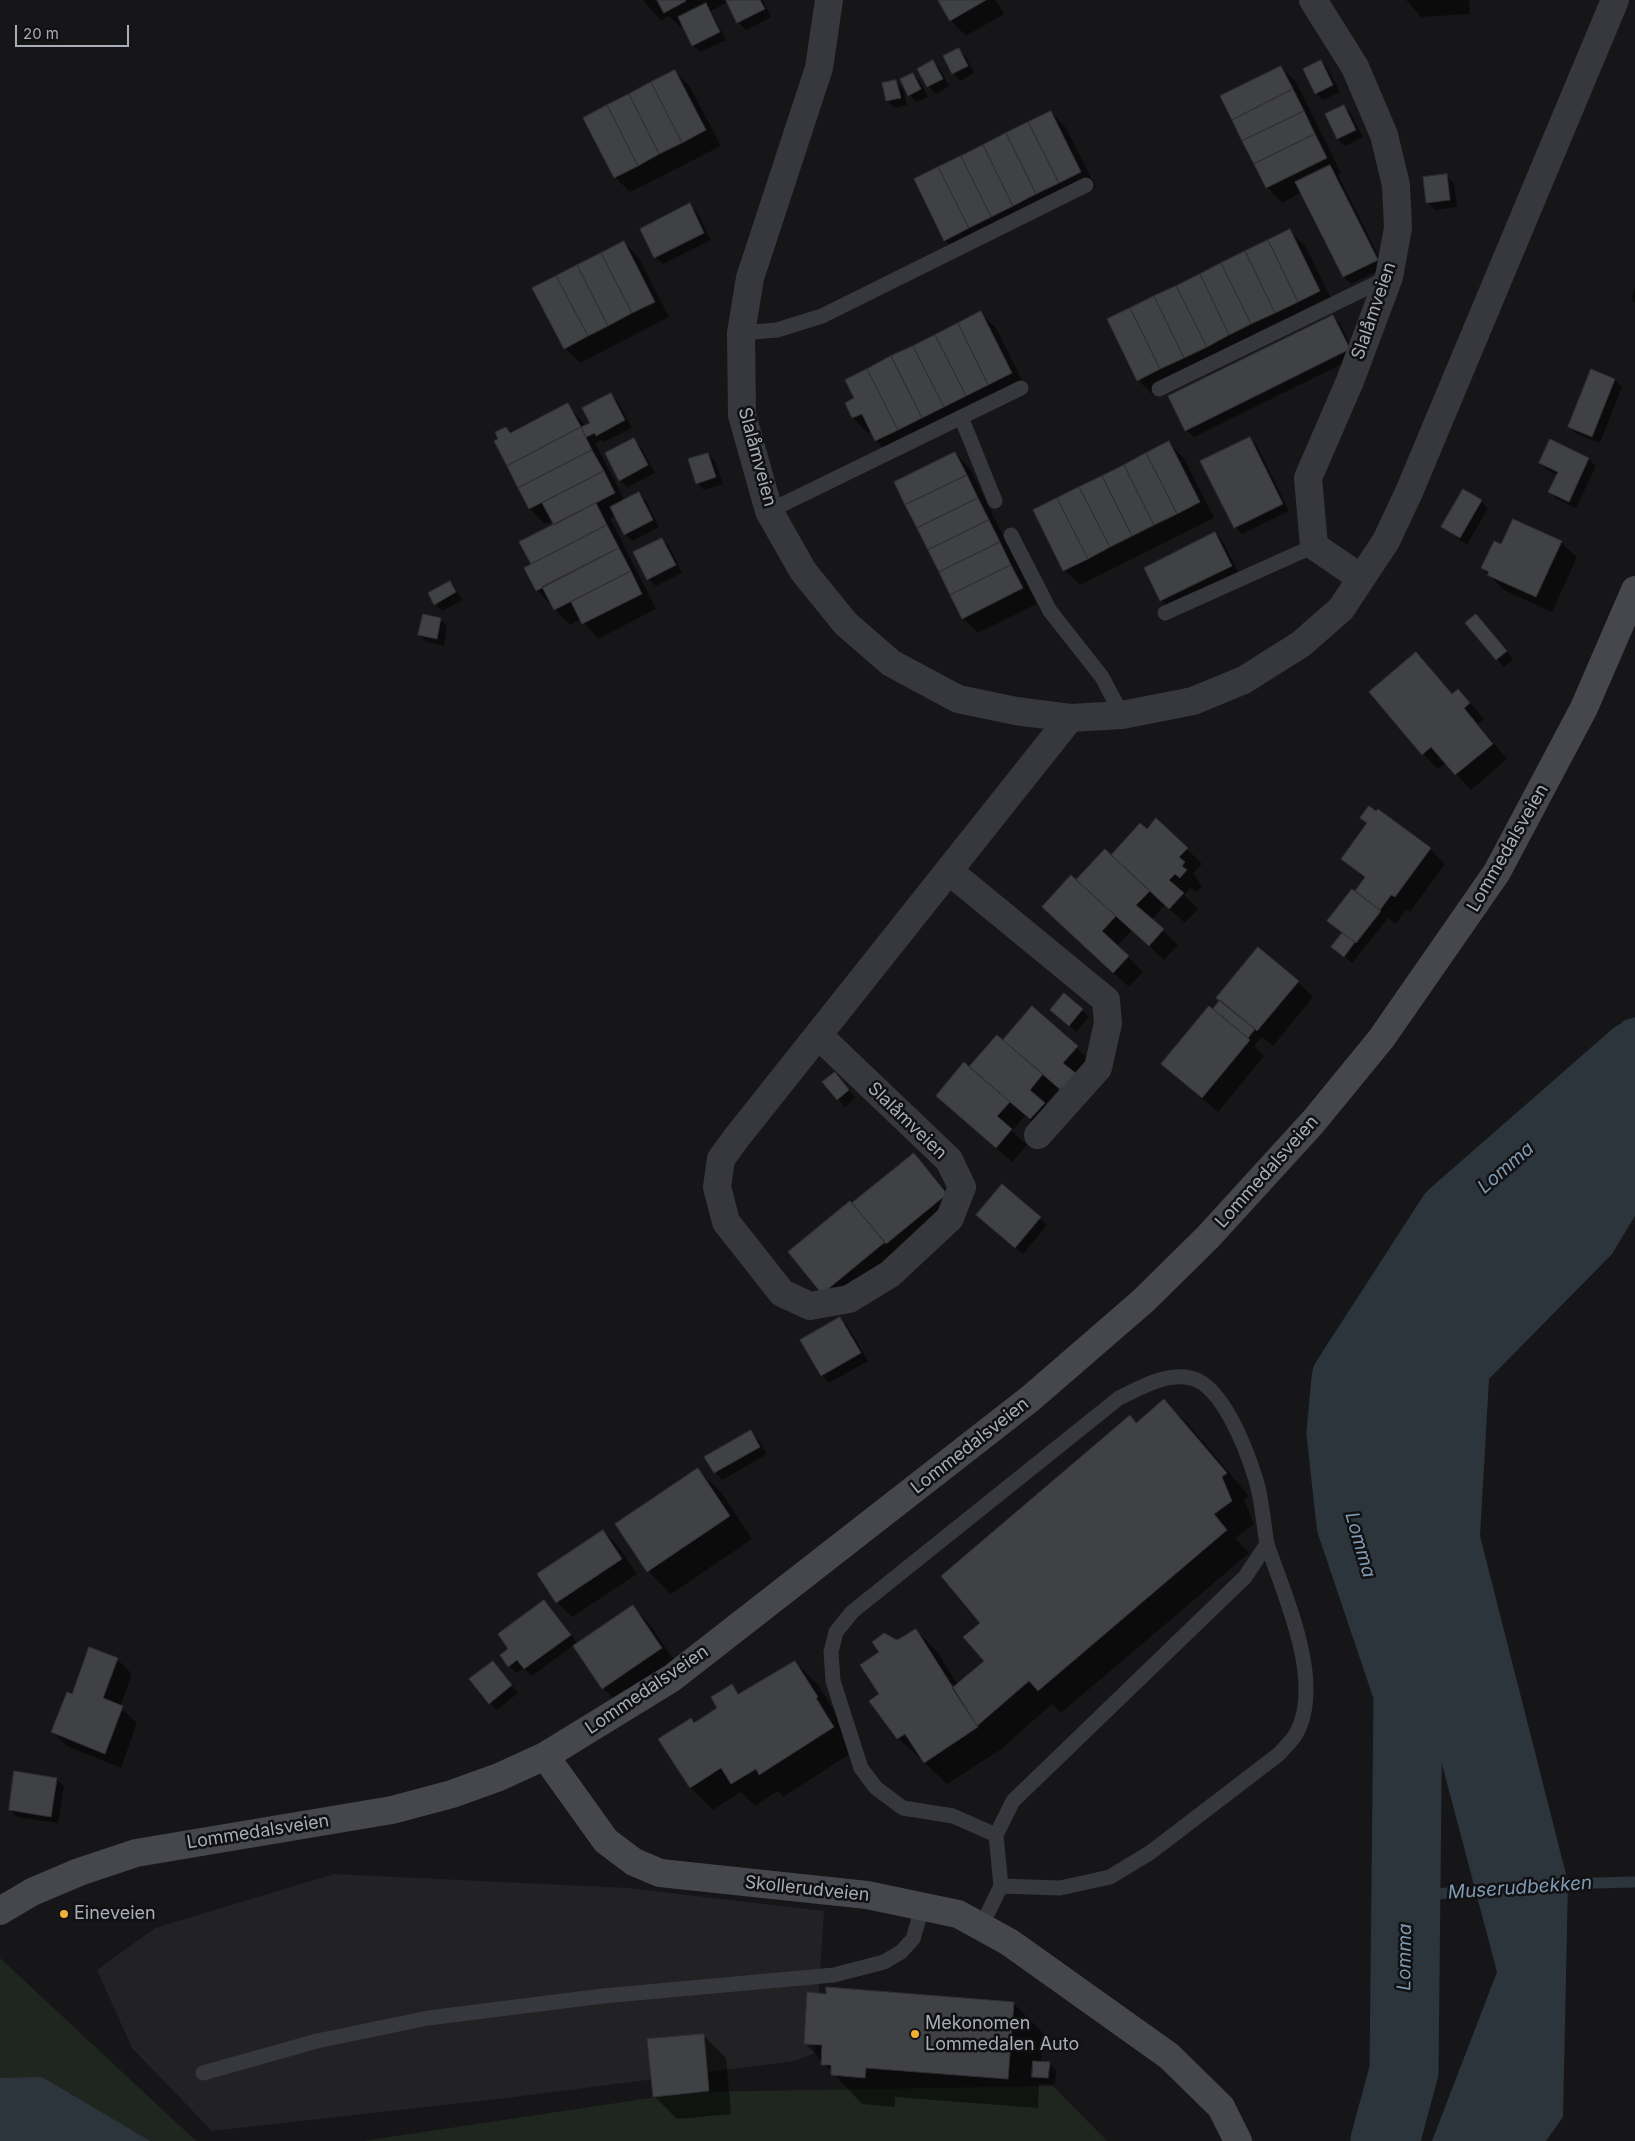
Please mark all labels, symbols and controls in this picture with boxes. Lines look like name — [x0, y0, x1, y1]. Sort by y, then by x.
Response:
scale bar — [18, 15, 131, 47]
text: 20 m — [23, 24, 59, 43]
street label: Slalåmveien — [1347, 259, 1401, 363]
street label: Slalåmveien — [733, 405, 781, 509]
street label: Lommedalsveien — [1463, 780, 1553, 916]
street label: Slalåmveien — [863, 1078, 951, 1164]
street label: Lommedalsveien — [1211, 1111, 1323, 1233]
water label: Lomma — [1473, 1137, 1539, 1199]
street label: Lommedalsveien — [907, 1393, 1033, 1499]
water label: Lomma — [1340, 1510, 1380, 1580]
street label: Lommedalsveien — [581, 1641, 713, 1739]
street label: Lommedalsveien — [185, 1810, 331, 1854]
street label: Skollerudveien — [744, 1872, 870, 1906]
water label: Muserudbekken — [1447, 1872, 1593, 1904]
place label: Eineveien — [74, 1903, 156, 1925]
marker: Eineveien — [58, 1908, 70, 1920]
water label: Lomma — [1393, 1923, 1417, 1991]
place label: Mekonomen Lommedalen Auto — [925, 2013, 1079, 2056]
marker: Mekonomen Lommedalen Auto — [909, 2028, 921, 2040]

